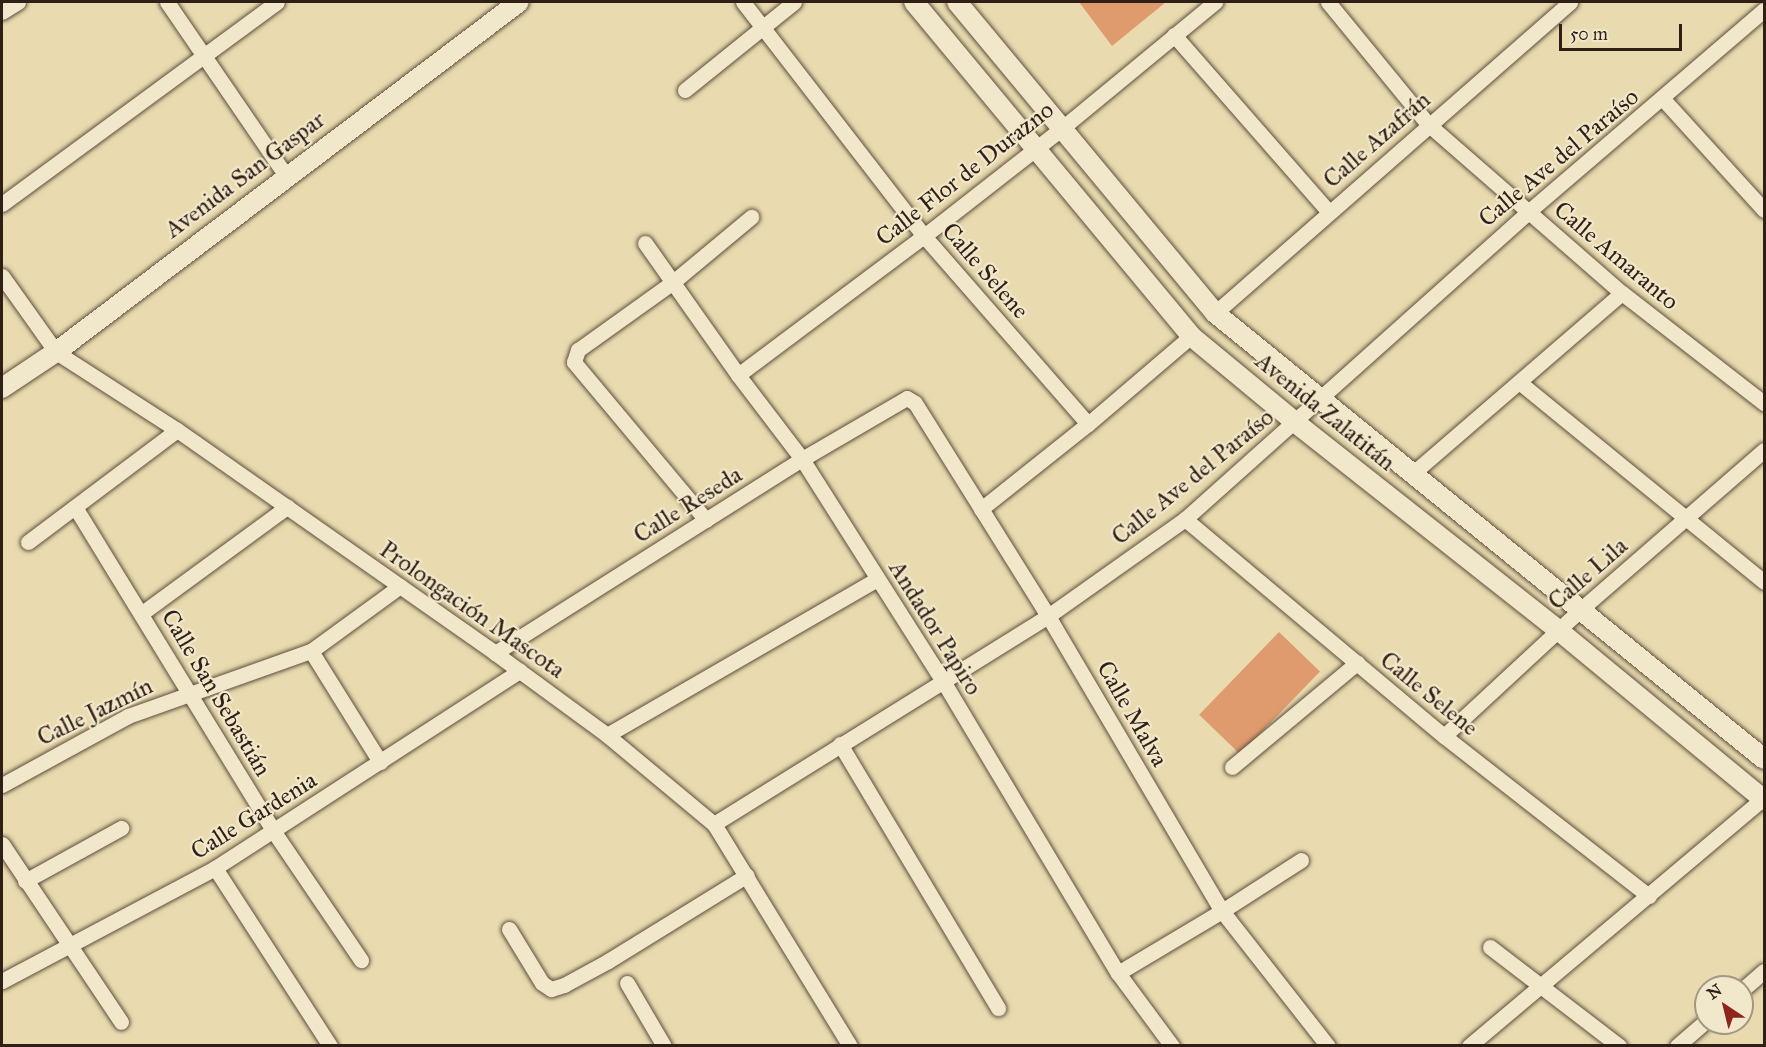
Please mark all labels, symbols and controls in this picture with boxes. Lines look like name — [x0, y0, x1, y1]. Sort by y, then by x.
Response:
scale bar — [1562, 12, 1685, 50]
text: 50 m — [1570, 23, 1608, 45]
street label: Calle Ave del Paraíso — [1473, 83, 1645, 233]
street label: Calle Azafrán — [1318, 86, 1436, 194]
street label: Calle Flor de Durazno — [870, 96, 1060, 252]
street label: Avenida San Gaspar — [159, 105, 331, 245]
street label: Calle Amaranto — [1548, 196, 1684, 316]
street label: Calle Selene — [936, 217, 1034, 325]
street label: Avenida Zalatitán — [1249, 347, 1401, 477]
street label: Calle Ave del Paraíso — [1106, 403, 1280, 551]
street label: Calle Reseda — [629, 460, 747, 550]
street label: Calle Lila — [1543, 532, 1633, 616]
street label: Prolongación Mascota — [374, 535, 570, 685]
street label: Andador Papiro — [882, 556, 988, 700]
street label: Calle San Sebastián — [155, 604, 277, 782]
street label: Calle Selene — [1374, 646, 1484, 742]
street label: Calle Malva — [1090, 656, 1174, 772]
street label: Calle Jazmín — [33, 672, 157, 752]
street label: Calle Gardenia — [186, 766, 322, 866]
north arrow — [1694, 975, 1754, 1035]
text: N — [1704, 980, 1726, 1003]

